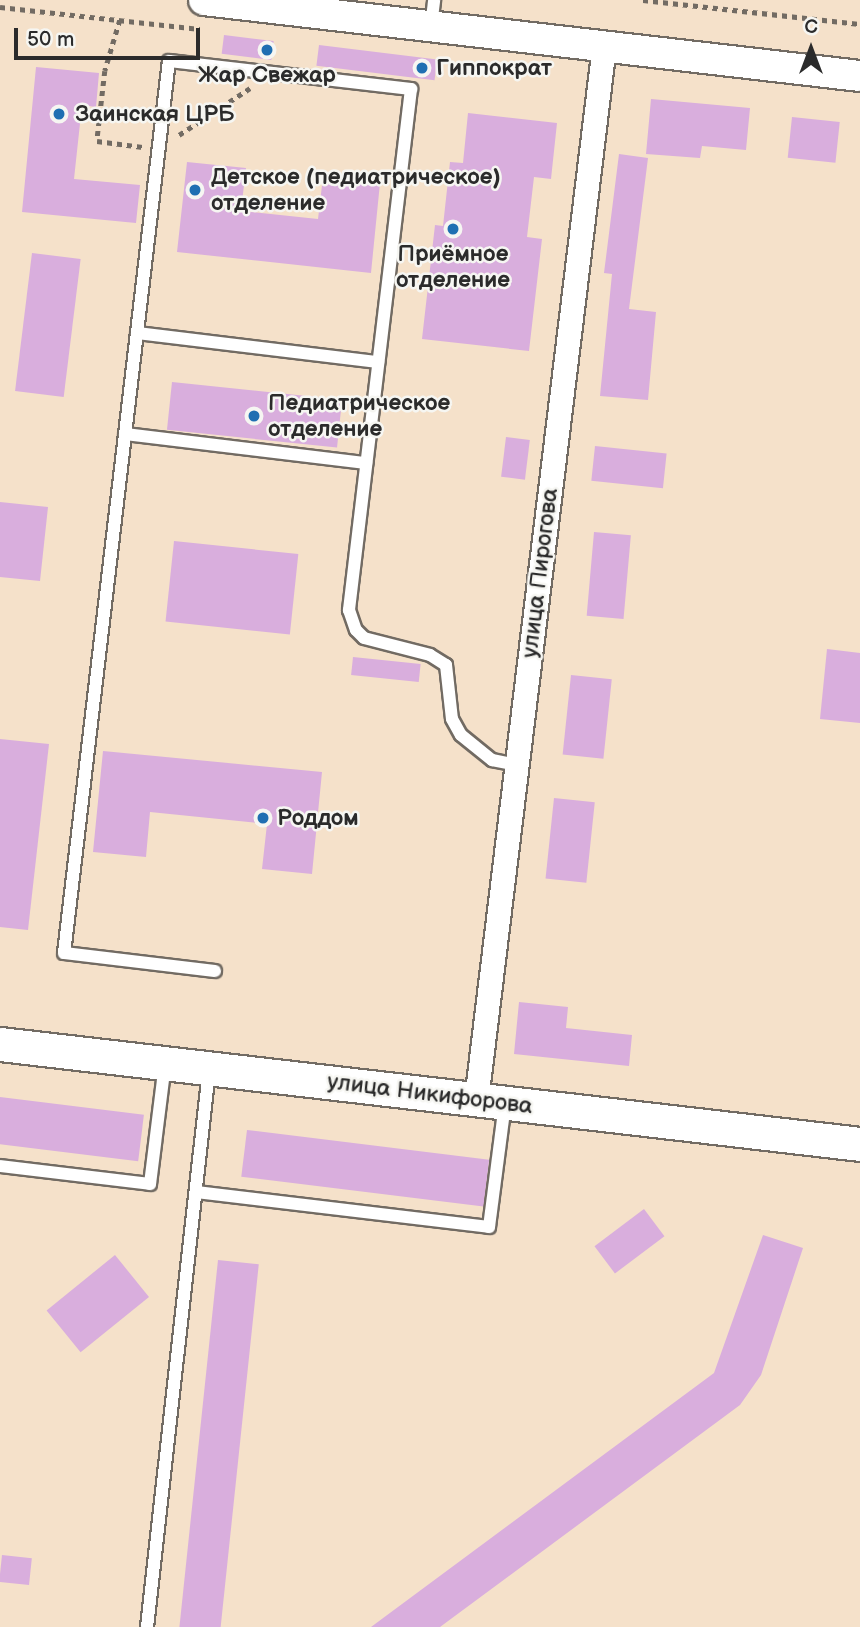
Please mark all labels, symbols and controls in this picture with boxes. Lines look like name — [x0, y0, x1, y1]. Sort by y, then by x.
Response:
scale bar — [18, 14, 203, 58]
north arrow — [776, 14, 846, 84]
text: С — [804, 16, 818, 39]
text: 50 m — [27, 27, 74, 52]
marker: Жар Свежар — [259, 42, 275, 58]
place label: Гиппократ — [436, 54, 552, 82]
marker: Гиппократ — [414, 60, 430, 76]
place label: Жар Свежар — [198, 61, 336, 89]
place label: Заинская ЦРБ — [75, 100, 234, 128]
marker: Заинская ЦРБ — [49, 104, 69, 124]
place label: Детское (педиатрическое) отделение — [211, 163, 501, 217]
marker: Детское (педиатрическое) отделение — [185, 180, 205, 200]
marker: Приёмное отделение — [445, 221, 461, 237]
place label: Приёмное отделение — [396, 240, 510, 294]
place label: Педиатрическое отделение — [268, 389, 450, 443]
marker: Педиатрическое отделение — [246, 408, 262, 424]
street label: улица Пирогова — [516, 486, 564, 660]
place label: Роддом — [277, 804, 359, 832]
marker: Роддом — [255, 810, 271, 826]
street label: улица Никифорова — [326, 1068, 534, 1120]

